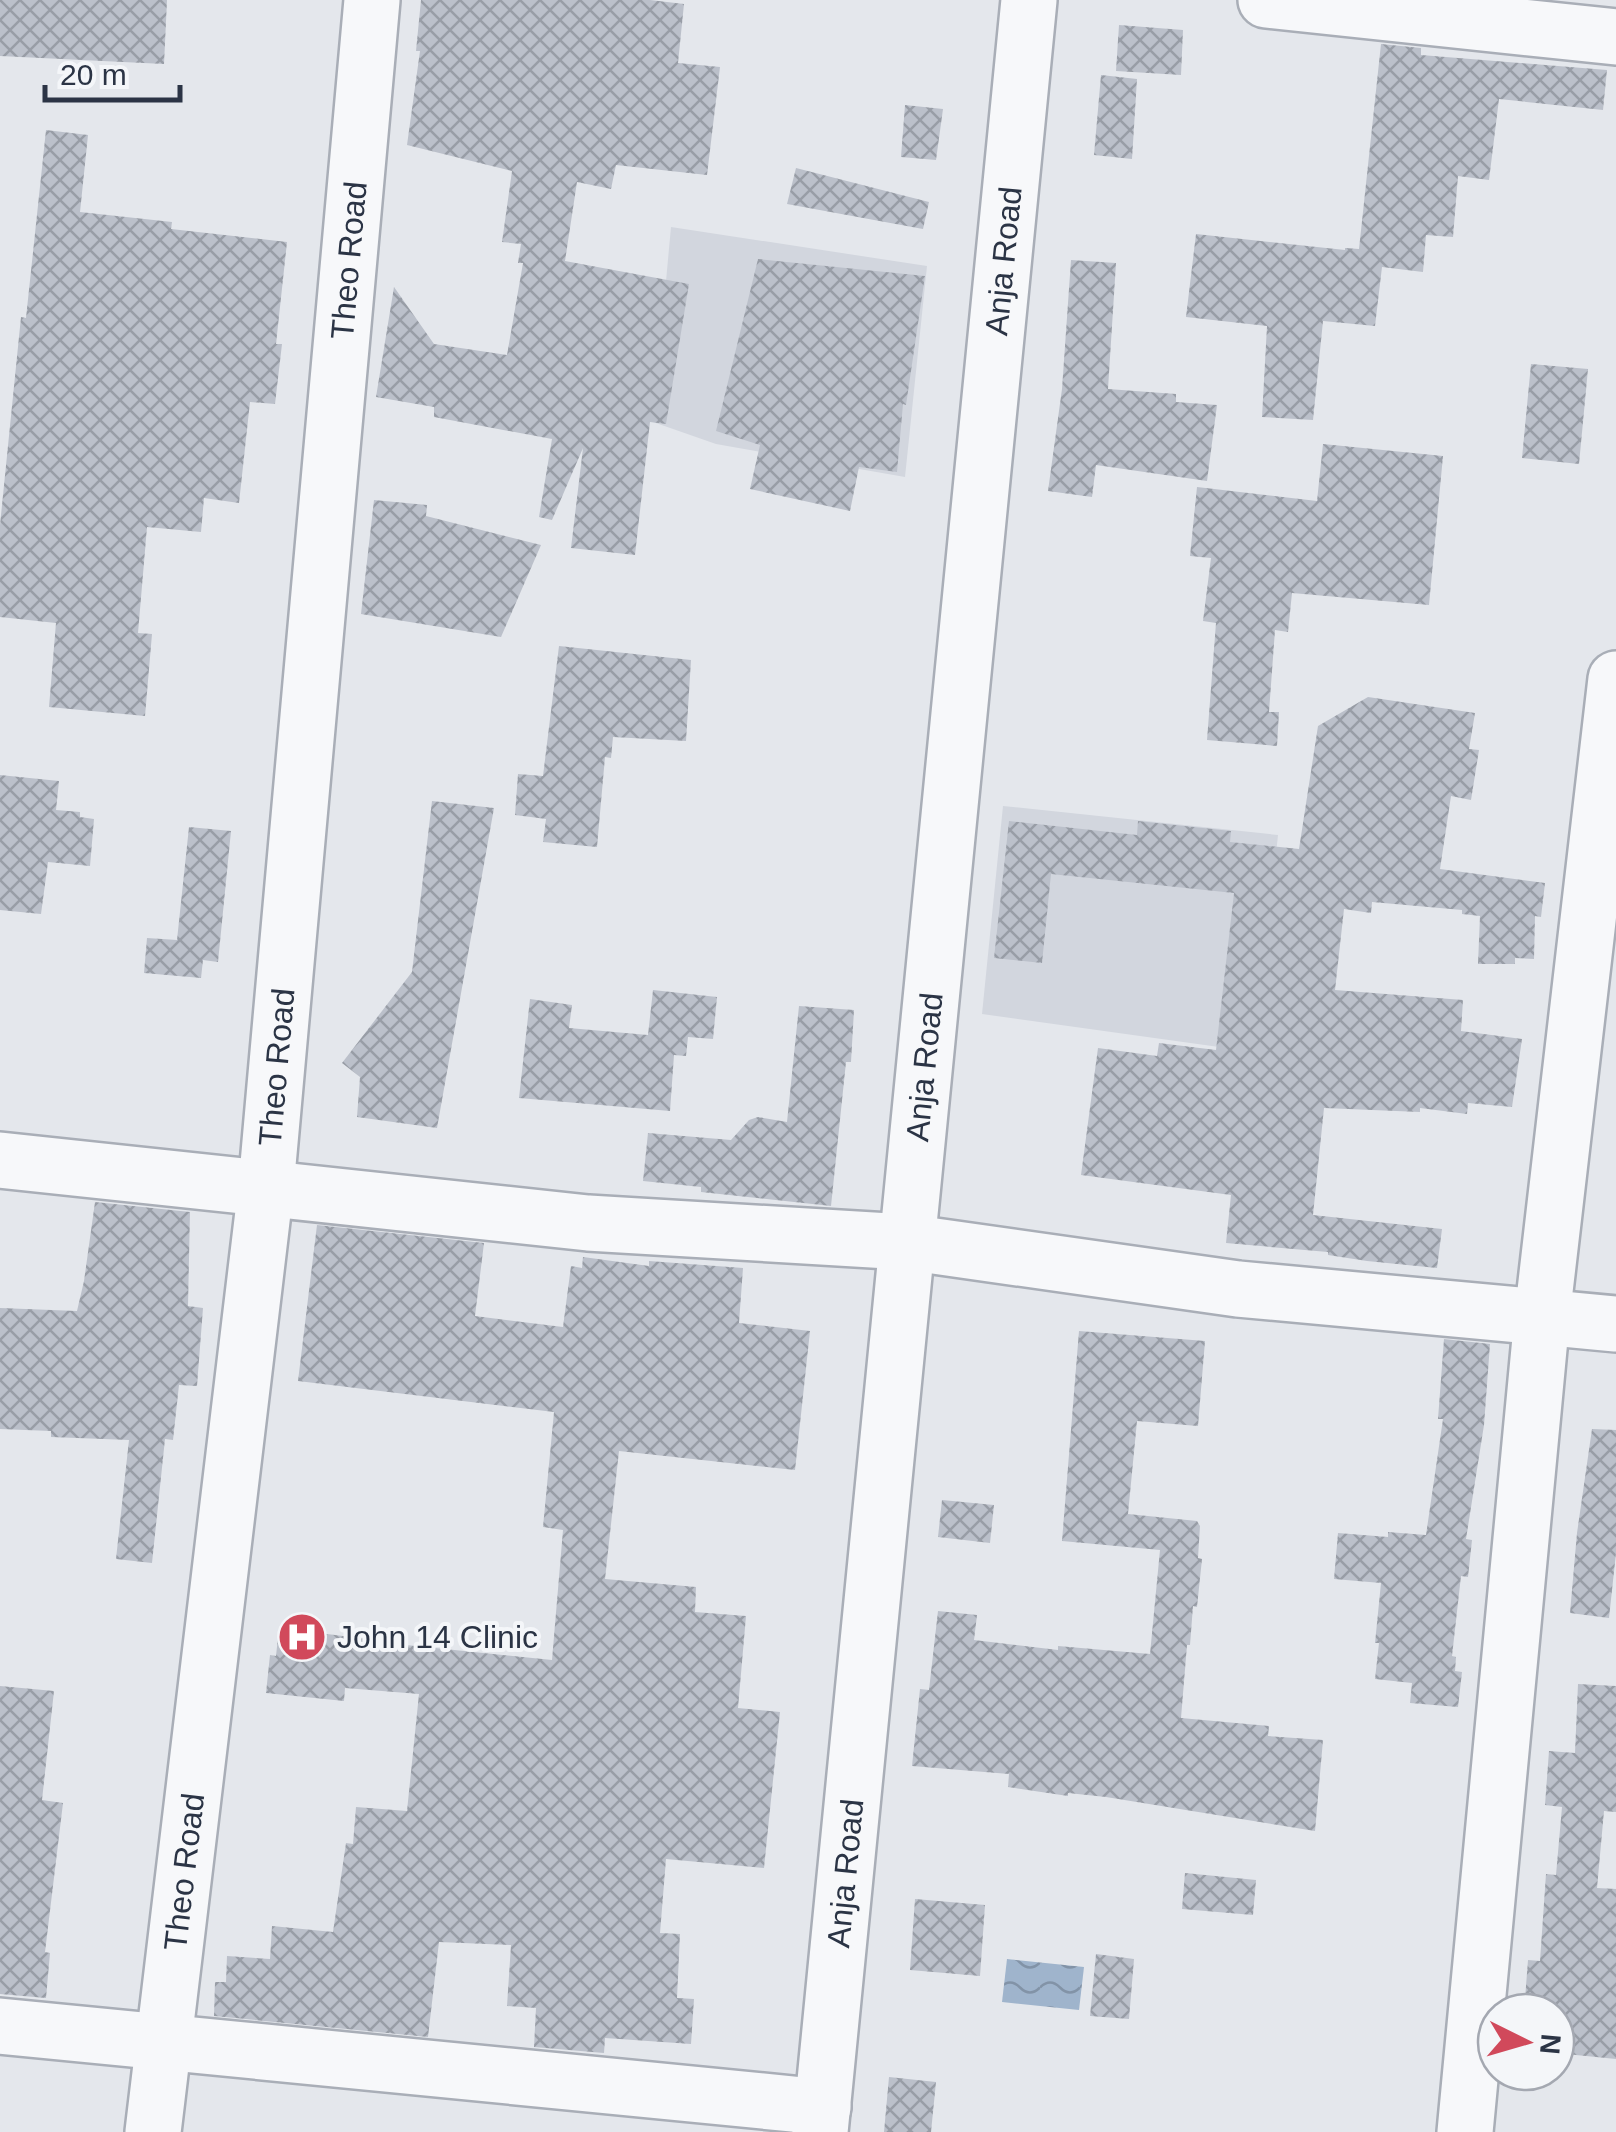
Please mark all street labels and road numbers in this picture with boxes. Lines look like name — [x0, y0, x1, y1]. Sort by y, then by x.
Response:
street label: Theo Road — [324, 180, 374, 341]
street label: Anja Road — [978, 185, 1029, 337]
street label: Theo Road — [252, 987, 302, 1148]
street label: Anja Road — [899, 991, 950, 1143]
street label: Theo Road — [157, 1791, 211, 1953]
street label: Anja Road — [820, 1797, 871, 1949]

